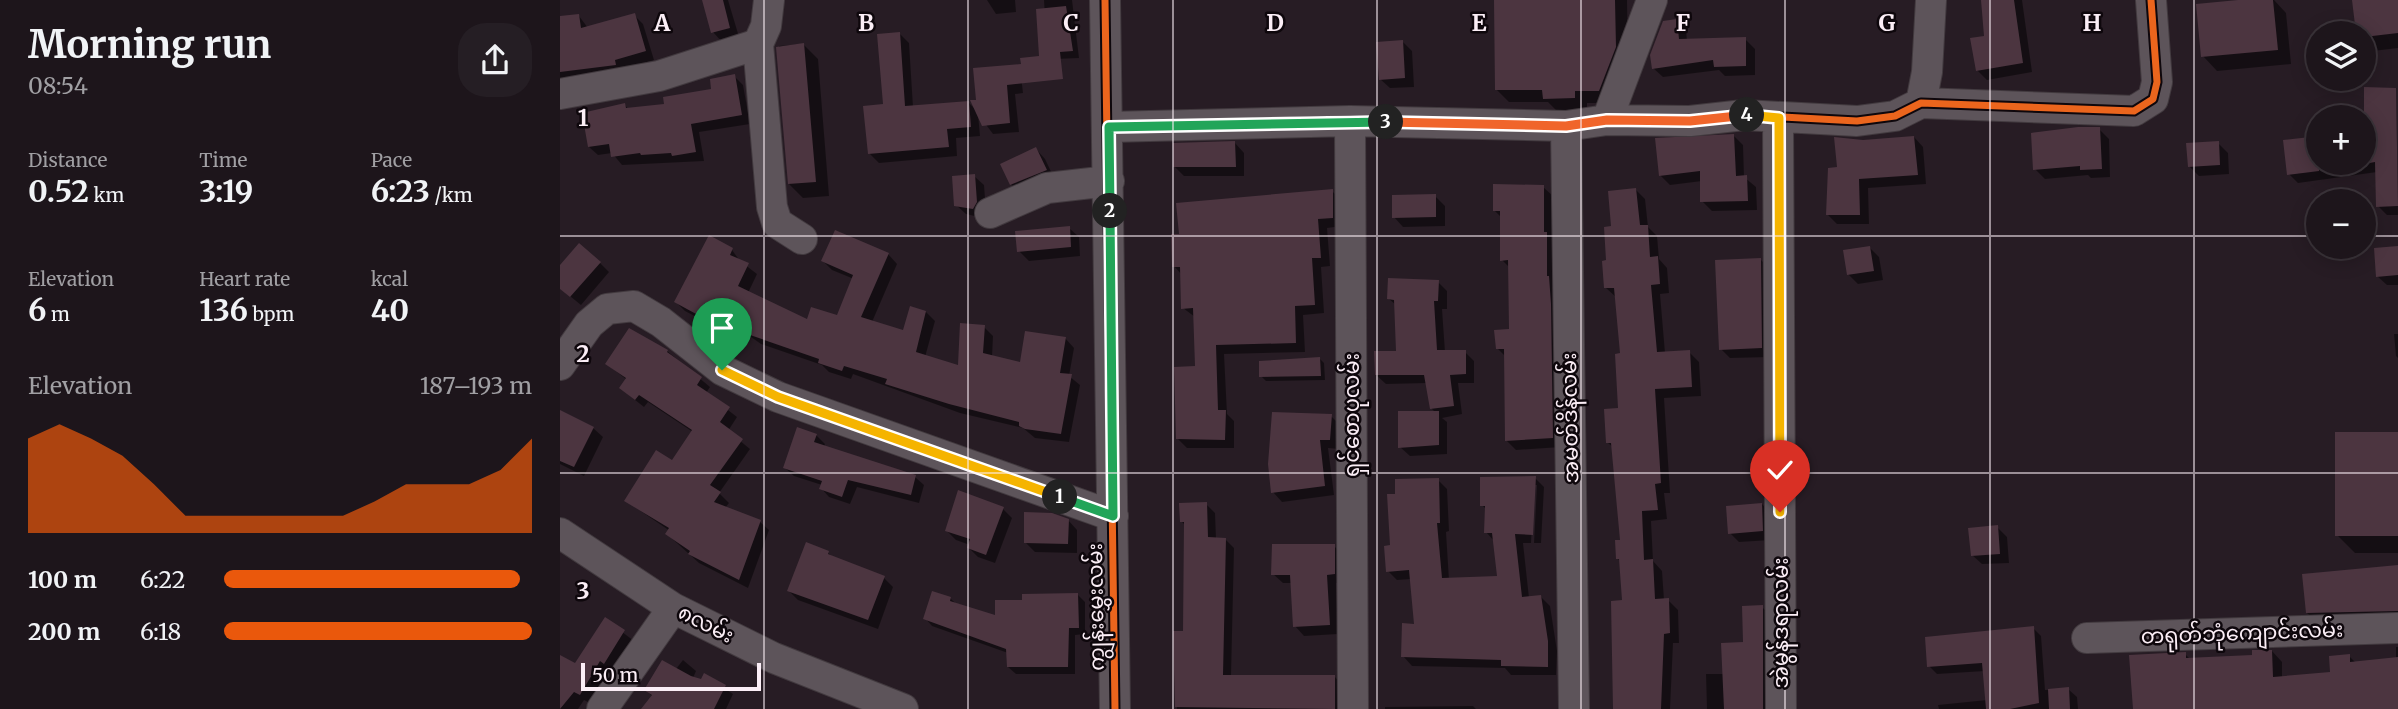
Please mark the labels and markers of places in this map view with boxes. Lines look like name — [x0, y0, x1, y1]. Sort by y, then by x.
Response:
pin: 4 — [1730, 97, 1764, 132]
pin: 3 — [1368, 104, 1404, 140]
pin: 2 — [1092, 194, 1128, 228]
pin — [692, 298, 752, 370]
pin — [1750, 440, 1810, 512]
pin: 1 — [1042, 480, 1078, 514]

